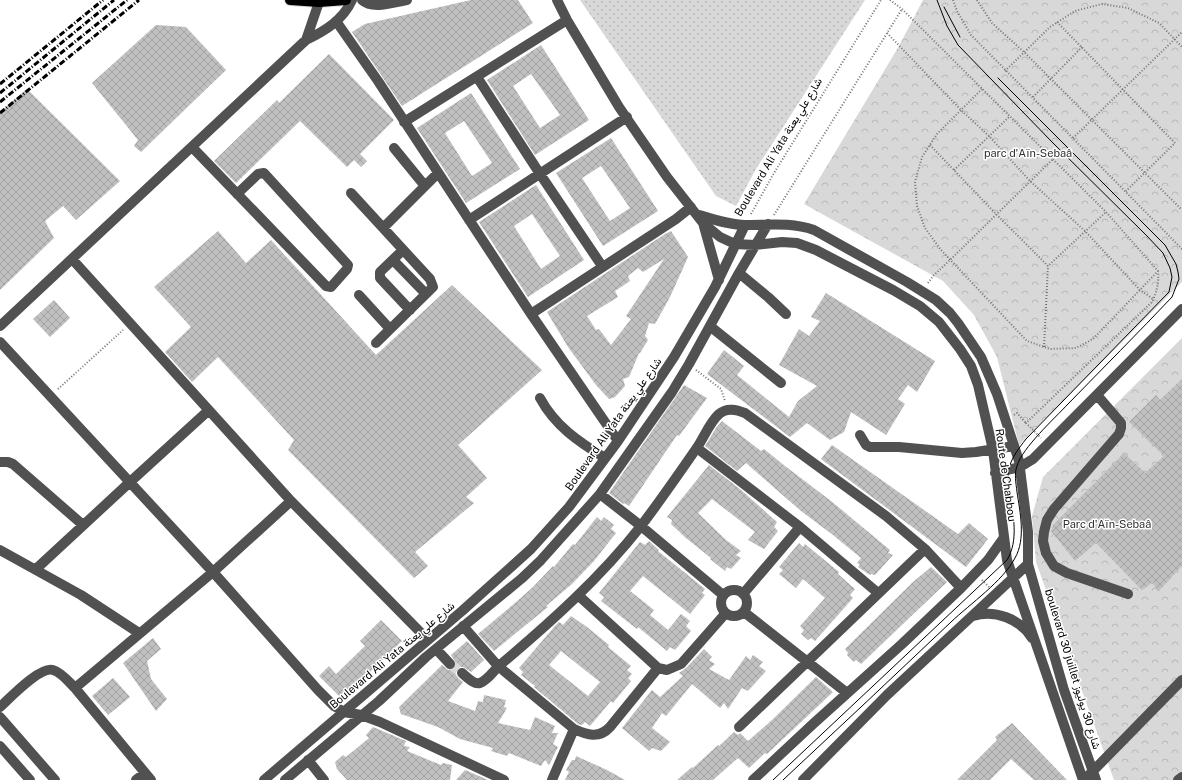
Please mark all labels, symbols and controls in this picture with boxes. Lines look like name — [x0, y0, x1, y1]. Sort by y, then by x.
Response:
street label: Boulevard Ali Yata شارع علي يعتة — [732, 75, 828, 220]
park label: parc d'Aïn-Sebaâ — [984, 147, 1072, 159]
street label: Boulevard Ali Yata شارع علي يعتة — [562, 355, 667, 495]
street label: Route de Chabbou — [994, 428, 1018, 522]
park label: Parc d'Aïn-Sebaâ — [1063, 518, 1151, 530]
street label: boulevard 30 juillet شارع 30 يوليوز — [1041, 587, 1103, 752]
street label: Boulevard Ali Yata شارع علي يعتة — [327, 599, 460, 714]

